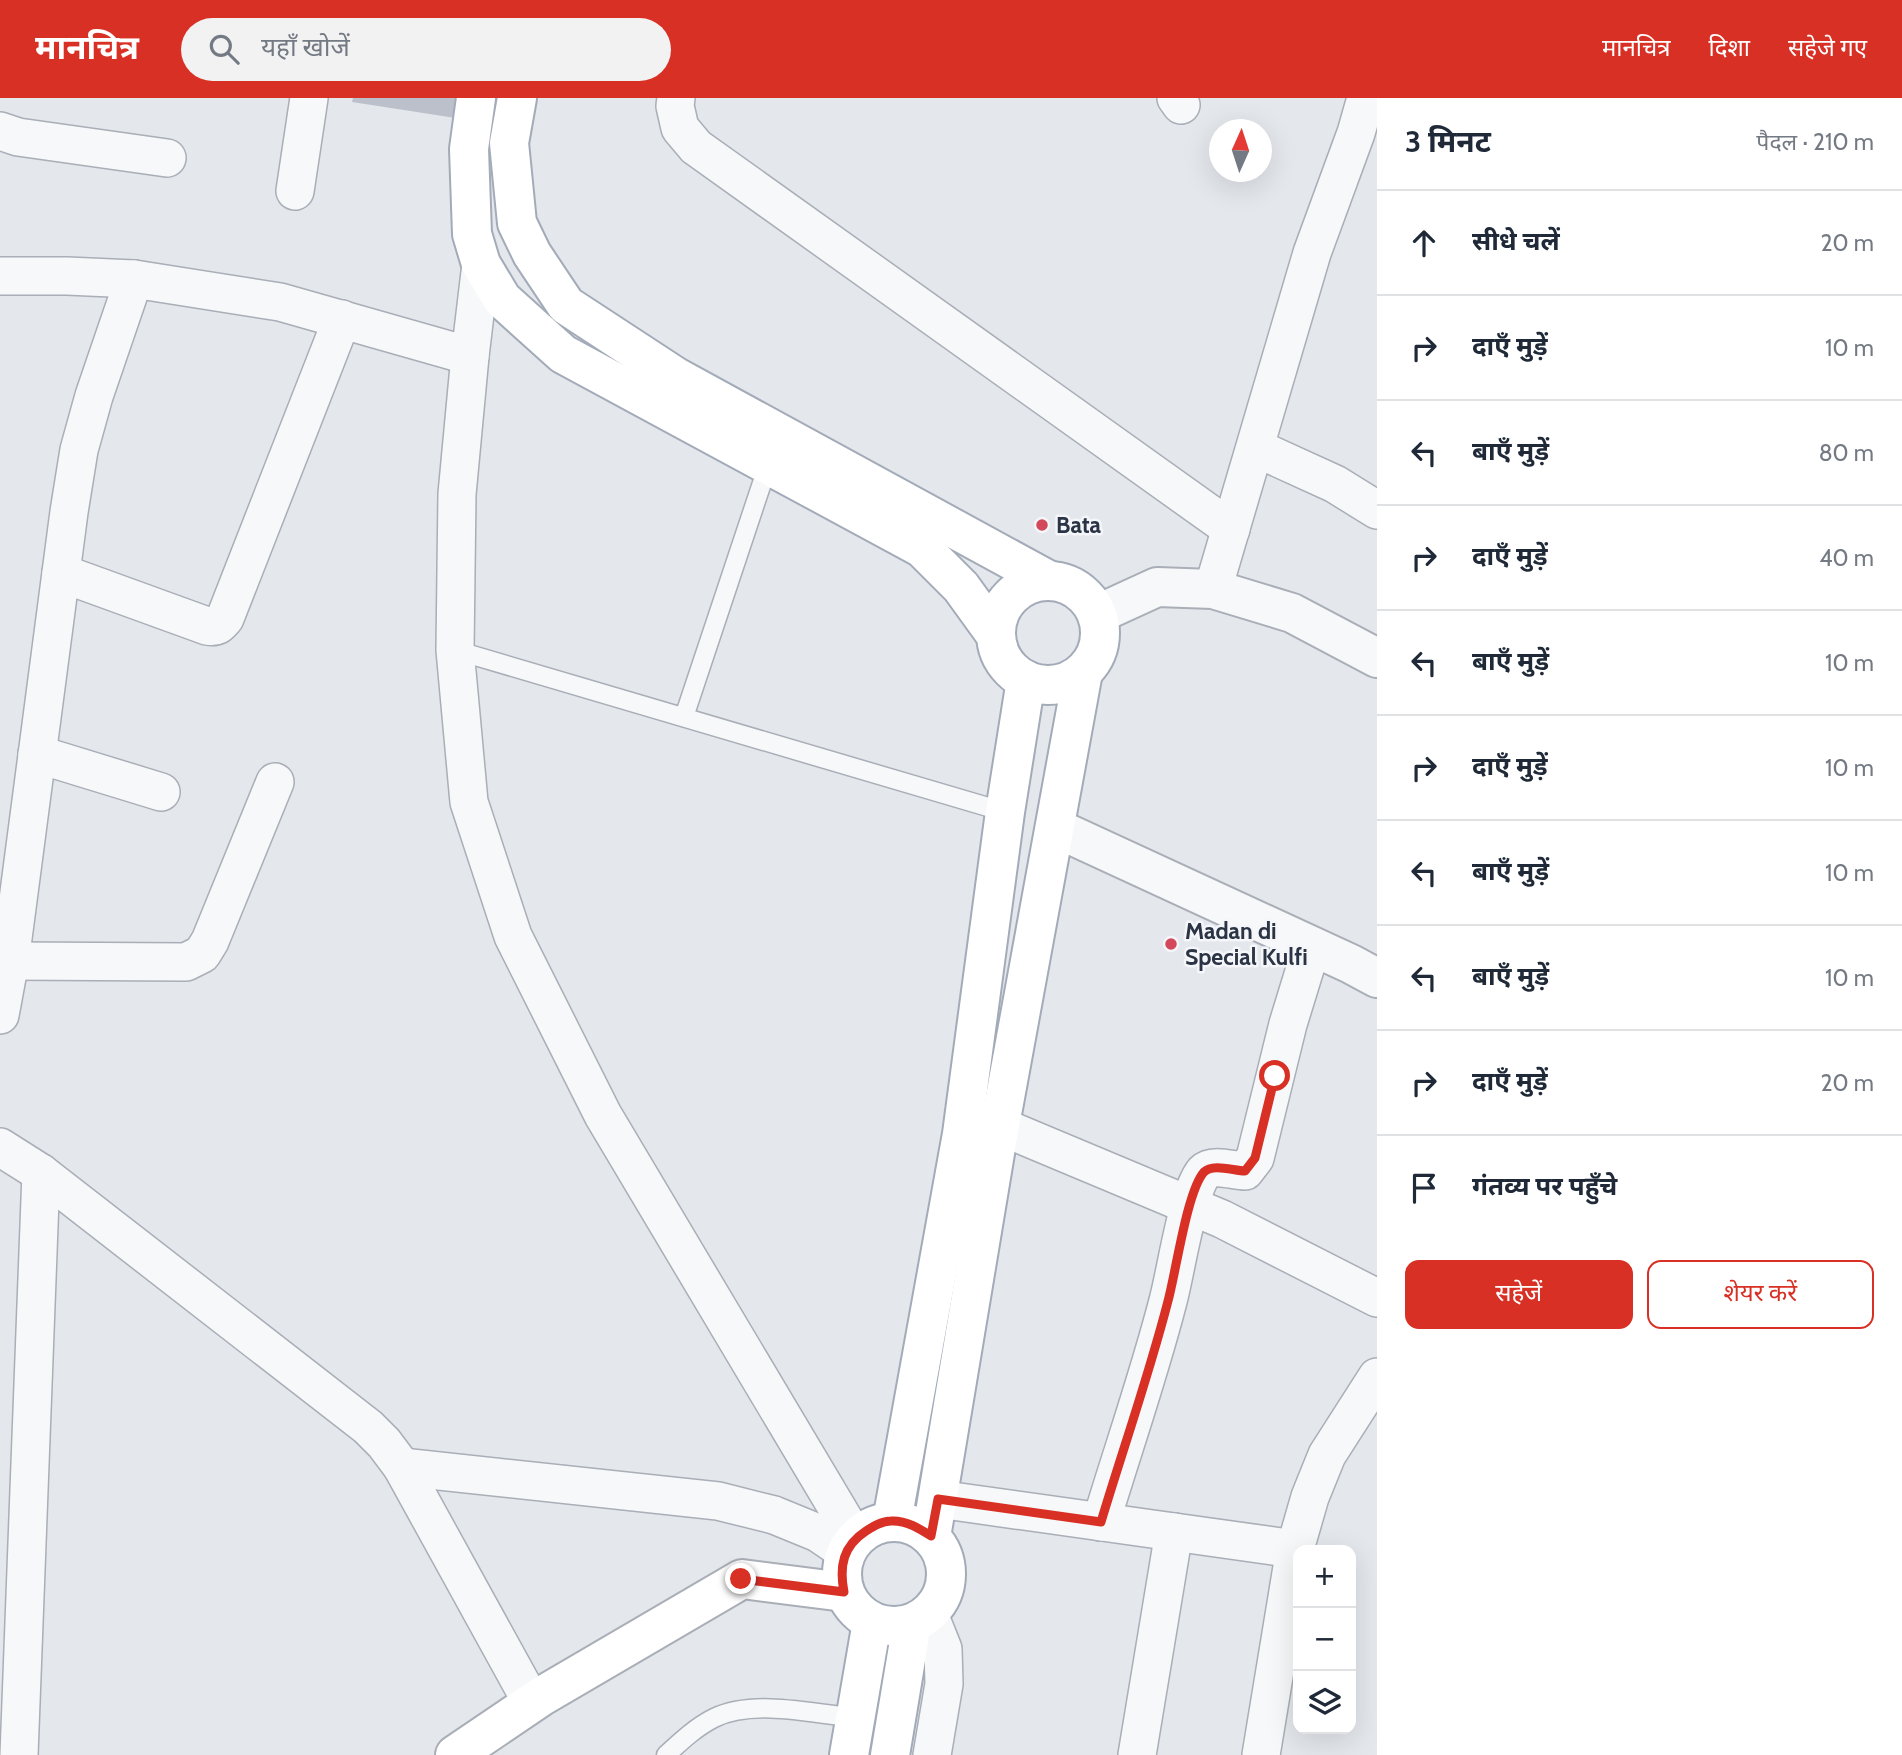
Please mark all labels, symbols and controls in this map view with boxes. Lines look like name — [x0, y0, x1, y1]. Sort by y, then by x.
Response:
search box — [181, 18, 671, 81]
text: मानचित्र — [35, 27, 139, 67]
icon: search — [205, 30, 243, 68]
text: यहाँ खोजें — [261, 31, 350, 63]
text: मानचित्र — [1602, 33, 1671, 62]
text: दिशा — [1709, 33, 1750, 62]
text: सहेजे गए — [1788, 33, 1867, 62]
north arrow — [1209, 119, 1272, 182]
text: 3 मिनट — [1405, 123, 1491, 160]
text: पैदल · 210 m — [1756, 128, 1874, 156]
icon: ahead — [1405, 224, 1443, 262]
text: सीधे चलें — [1472, 225, 1560, 257]
text: 20 m — [1821, 229, 1874, 257]
icon: right — [1405, 329, 1443, 367]
text: दाएँ मुड़ें — [1472, 330, 1548, 362]
text: 10 m — [1825, 334, 1874, 362]
icon: left — [1405, 434, 1443, 472]
text: बाएँ मुड़ें — [1472, 435, 1549, 467]
text: 80 m — [1819, 439, 1874, 467]
place label: Bata — [1056, 511, 1102, 539]
marker: Bata — [1034, 517, 1050, 533]
icon: right — [1405, 539, 1443, 577]
text: दाएँ मुड़ें — [1472, 540, 1548, 572]
text: 40 m — [1819, 544, 1874, 572]
icon: left — [1405, 644, 1443, 682]
text: बाएँ मुड़ें — [1472, 645, 1549, 677]
text: 10 m — [1825, 649, 1874, 677]
icon: right — [1405, 749, 1443, 787]
text: दाएँ मुड़ें — [1472, 750, 1548, 782]
text: 10 m — [1825, 754, 1874, 782]
icon: left — [1405, 854, 1443, 892]
text: बाएँ मुड़ें — [1472, 855, 1549, 887]
text: 10 m — [1825, 859, 1874, 887]
place label: Madan di Special Kulfi — [1185, 917, 1308, 971]
marker: Madan di Special Kulfi — [1163, 936, 1179, 952]
icon: left — [1405, 959, 1443, 997]
text: बाएँ मुड़ें — [1472, 960, 1549, 992]
text: 10 m — [1825, 964, 1874, 992]
route start — [1259, 1060, 1290, 1091]
icon: right — [1405, 1064, 1443, 1102]
text: दाएँ मुड़ें — [1472, 1065, 1548, 1097]
text: 20 m — [1821, 1069, 1874, 1097]
icon: arrive — [1405, 1169, 1443, 1207]
text: गंतव्य पर पहुँचे — [1472, 1170, 1617, 1202]
button: सहेजें — [1405, 1260, 1633, 1329]
button: शेयर करें — [1647, 1260, 1874, 1329]
map controls — [1293, 1545, 1356, 1734]
button: + — [1293, 1545, 1356, 1608]
route end — [725, 1563, 756, 1594]
button: − — [1293, 1608, 1356, 1671]
button: layers — [1293, 1671, 1356, 1734]

